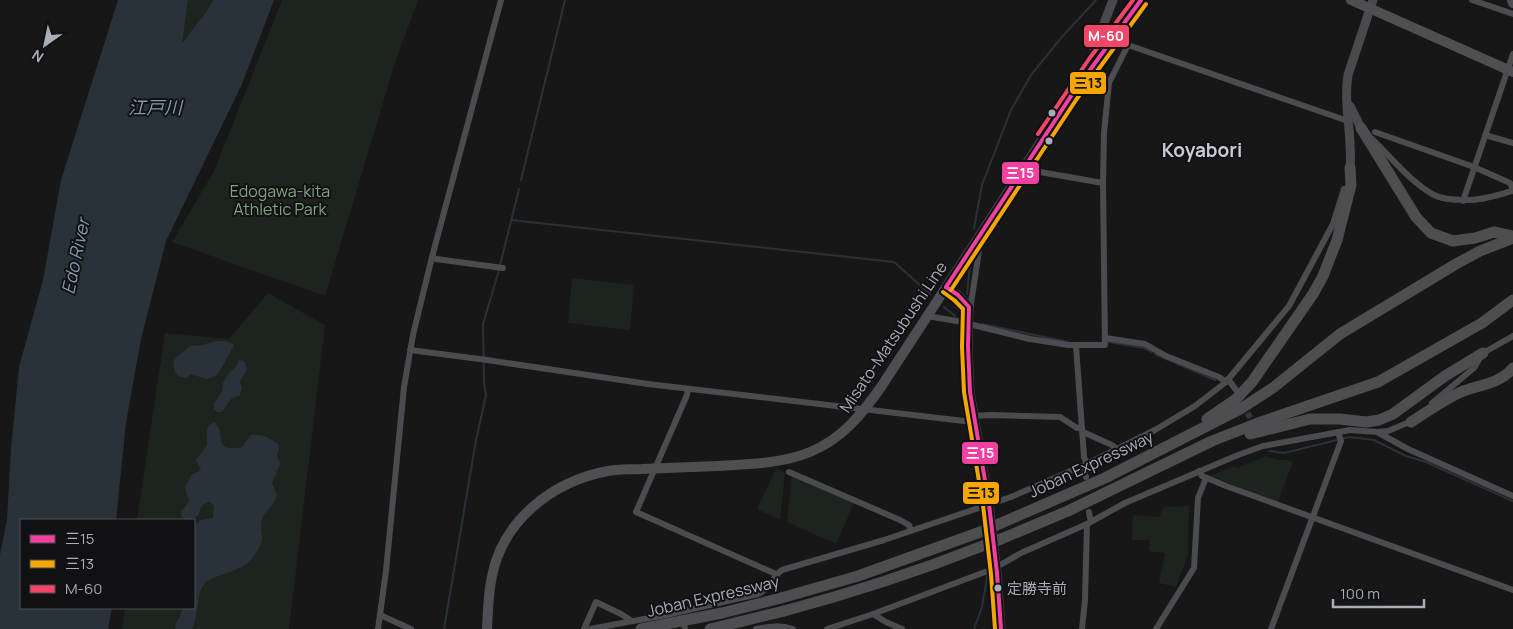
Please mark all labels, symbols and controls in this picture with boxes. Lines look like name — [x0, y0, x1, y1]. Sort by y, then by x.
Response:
north arrow — [20, 20, 70, 70]
line badge: M-60 — [1083, 24, 1130, 48]
text: M-60 — [1088, 26, 1124, 45]
text: N — [28, 46, 47, 67]
line badge: 三13 — [1069, 71, 1107, 95]
text: 三13 — [1074, 73, 1102, 92]
water label: 江戸川 — [128, 95, 184, 119]
unlabelled marker — [1047, 108, 1057, 118]
unlabelled marker — [1044, 136, 1054, 146]
district label: Koyabori — [1162, 137, 1242, 163]
line badge: 三15 — [1001, 161, 1040, 185]
text: 三15 — [1006, 163, 1034, 182]
park label: Edogawa-kita Athletic Park — [230, 180, 330, 220]
water label: Edo River — [55, 214, 95, 296]
street label: Misato-Matsubushi Line — [834, 257, 952, 417]
street label: Joban Expressway — [1025, 425, 1157, 503]
line badge: 三15 — [961, 441, 999, 465]
text: 三15 — [966, 443, 994, 462]
line badge: 三13 — [962, 481, 1000, 505]
text: 三13 — [967, 483, 995, 502]
legend — [20, 519, 195, 609]
text: 三15 — [65, 528, 95, 549]
text: 三13 — [65, 553, 94, 574]
street label: Joban Expressway — [645, 570, 782, 622]
scale bar — [1333, 576, 1424, 608]
text: M-60 — [65, 578, 102, 599]
place label: 定勝寺前 — [1007, 578, 1067, 599]
marker: 定勝寺前 — [993, 583, 1003, 593]
text: 100 m — [1340, 583, 1380, 604]

